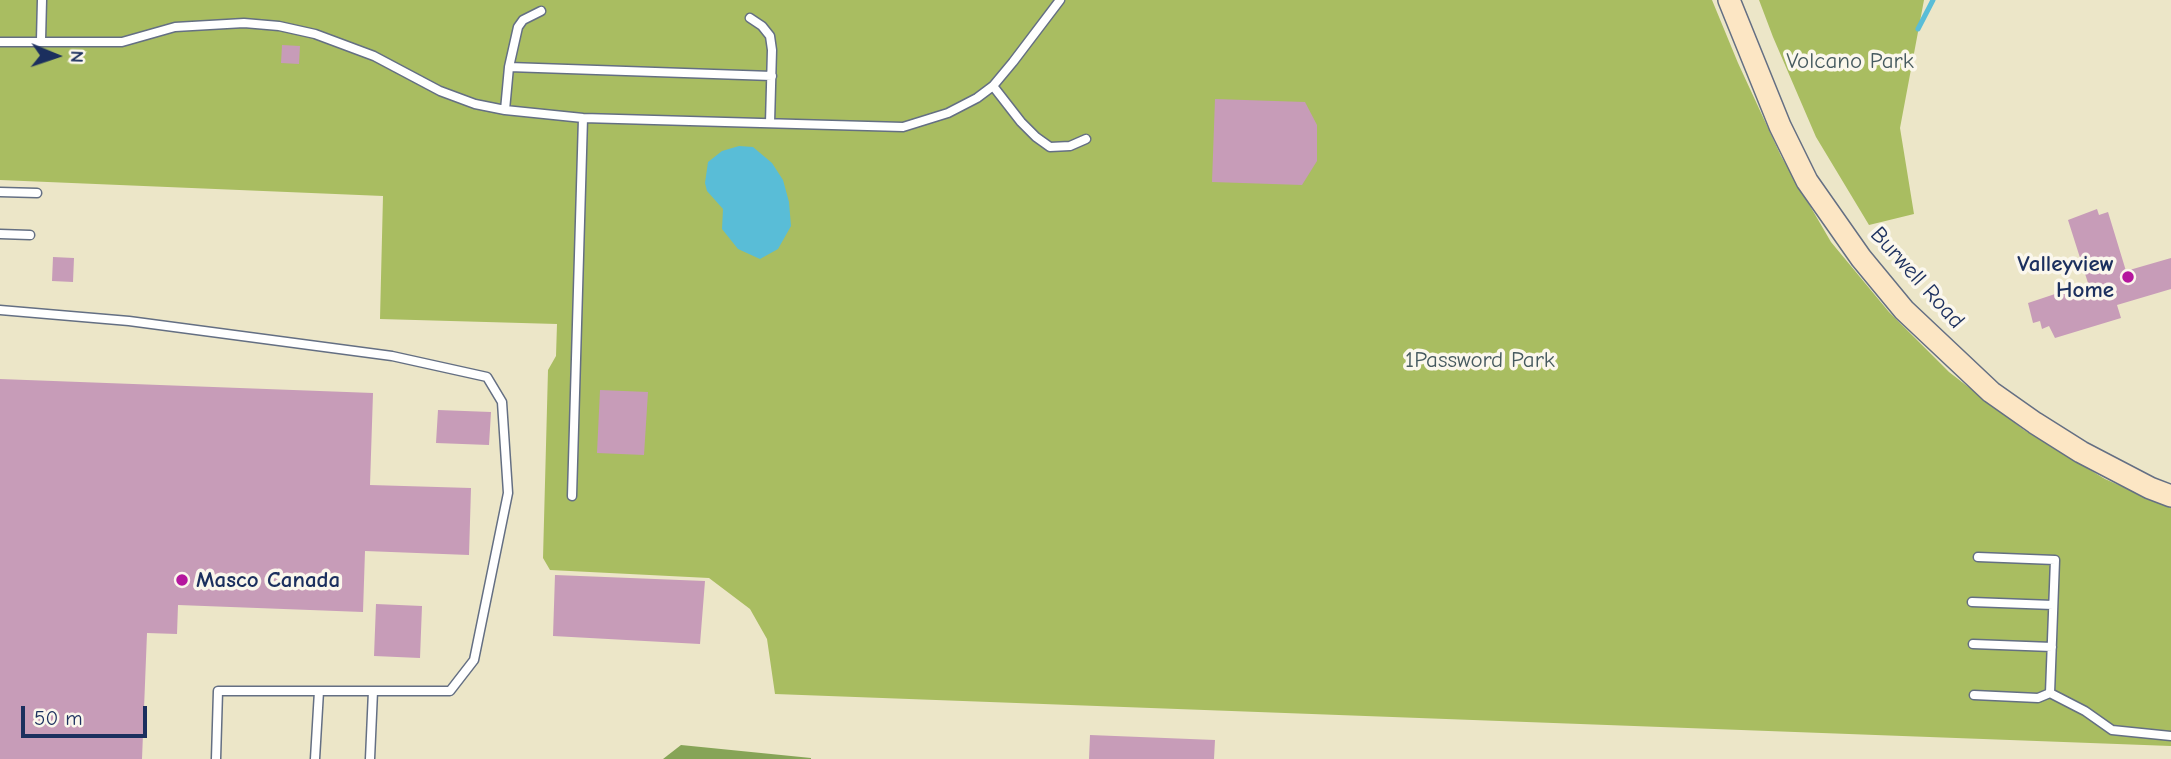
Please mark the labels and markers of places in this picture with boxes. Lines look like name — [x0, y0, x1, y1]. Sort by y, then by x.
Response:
place label: Valleyview Home — [2017, 250, 2114, 304]
marker: Valleyview Home — [2120, 269, 2136, 285]
place label: Masco Canada — [196, 566, 340, 594]
marker: Masco Canada — [174, 572, 190, 588]

